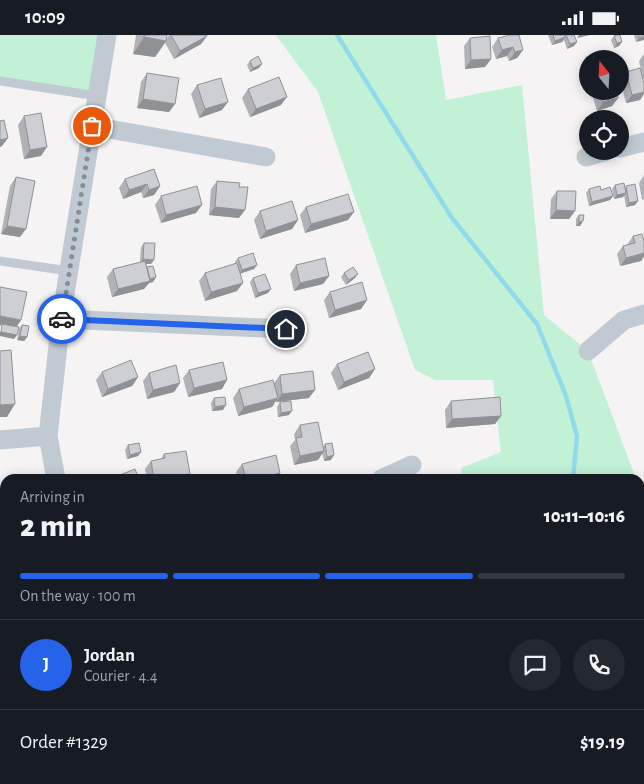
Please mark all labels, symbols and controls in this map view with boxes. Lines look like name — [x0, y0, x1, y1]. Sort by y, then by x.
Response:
text: 10:09 — [25, 8, 65, 27]
north arrow — [579, 50, 629, 100]
map controls — [579, 50, 629, 160]
pin — [71, 105, 113, 147]
button: locate — [579, 110, 629, 160]
icon: bag — [78, 112, 106, 140]
courier — [37, 294, 87, 344]
icon: car — [48, 305, 76, 333]
pin — [265, 308, 307, 350]
icon: home — [272, 315, 300, 343]
text: Arriving in — [20, 489, 85, 505]
text: 10:11–10:16 — [544, 507, 625, 526]
text: 2 min — [20, 510, 92, 542]
text: On the way · 100 m — [20, 588, 136, 604]
button: chat — [509, 639, 561, 691]
button: phone — [573, 639, 625, 691]
text: Jordan — [84, 646, 135, 665]
text: J — [43, 655, 49, 674]
text: Courier · 4.4 — [84, 668, 157, 684]
text: Order #1329 — [20, 733, 108, 752]
text: $19.19 — [580, 733, 625, 752]

